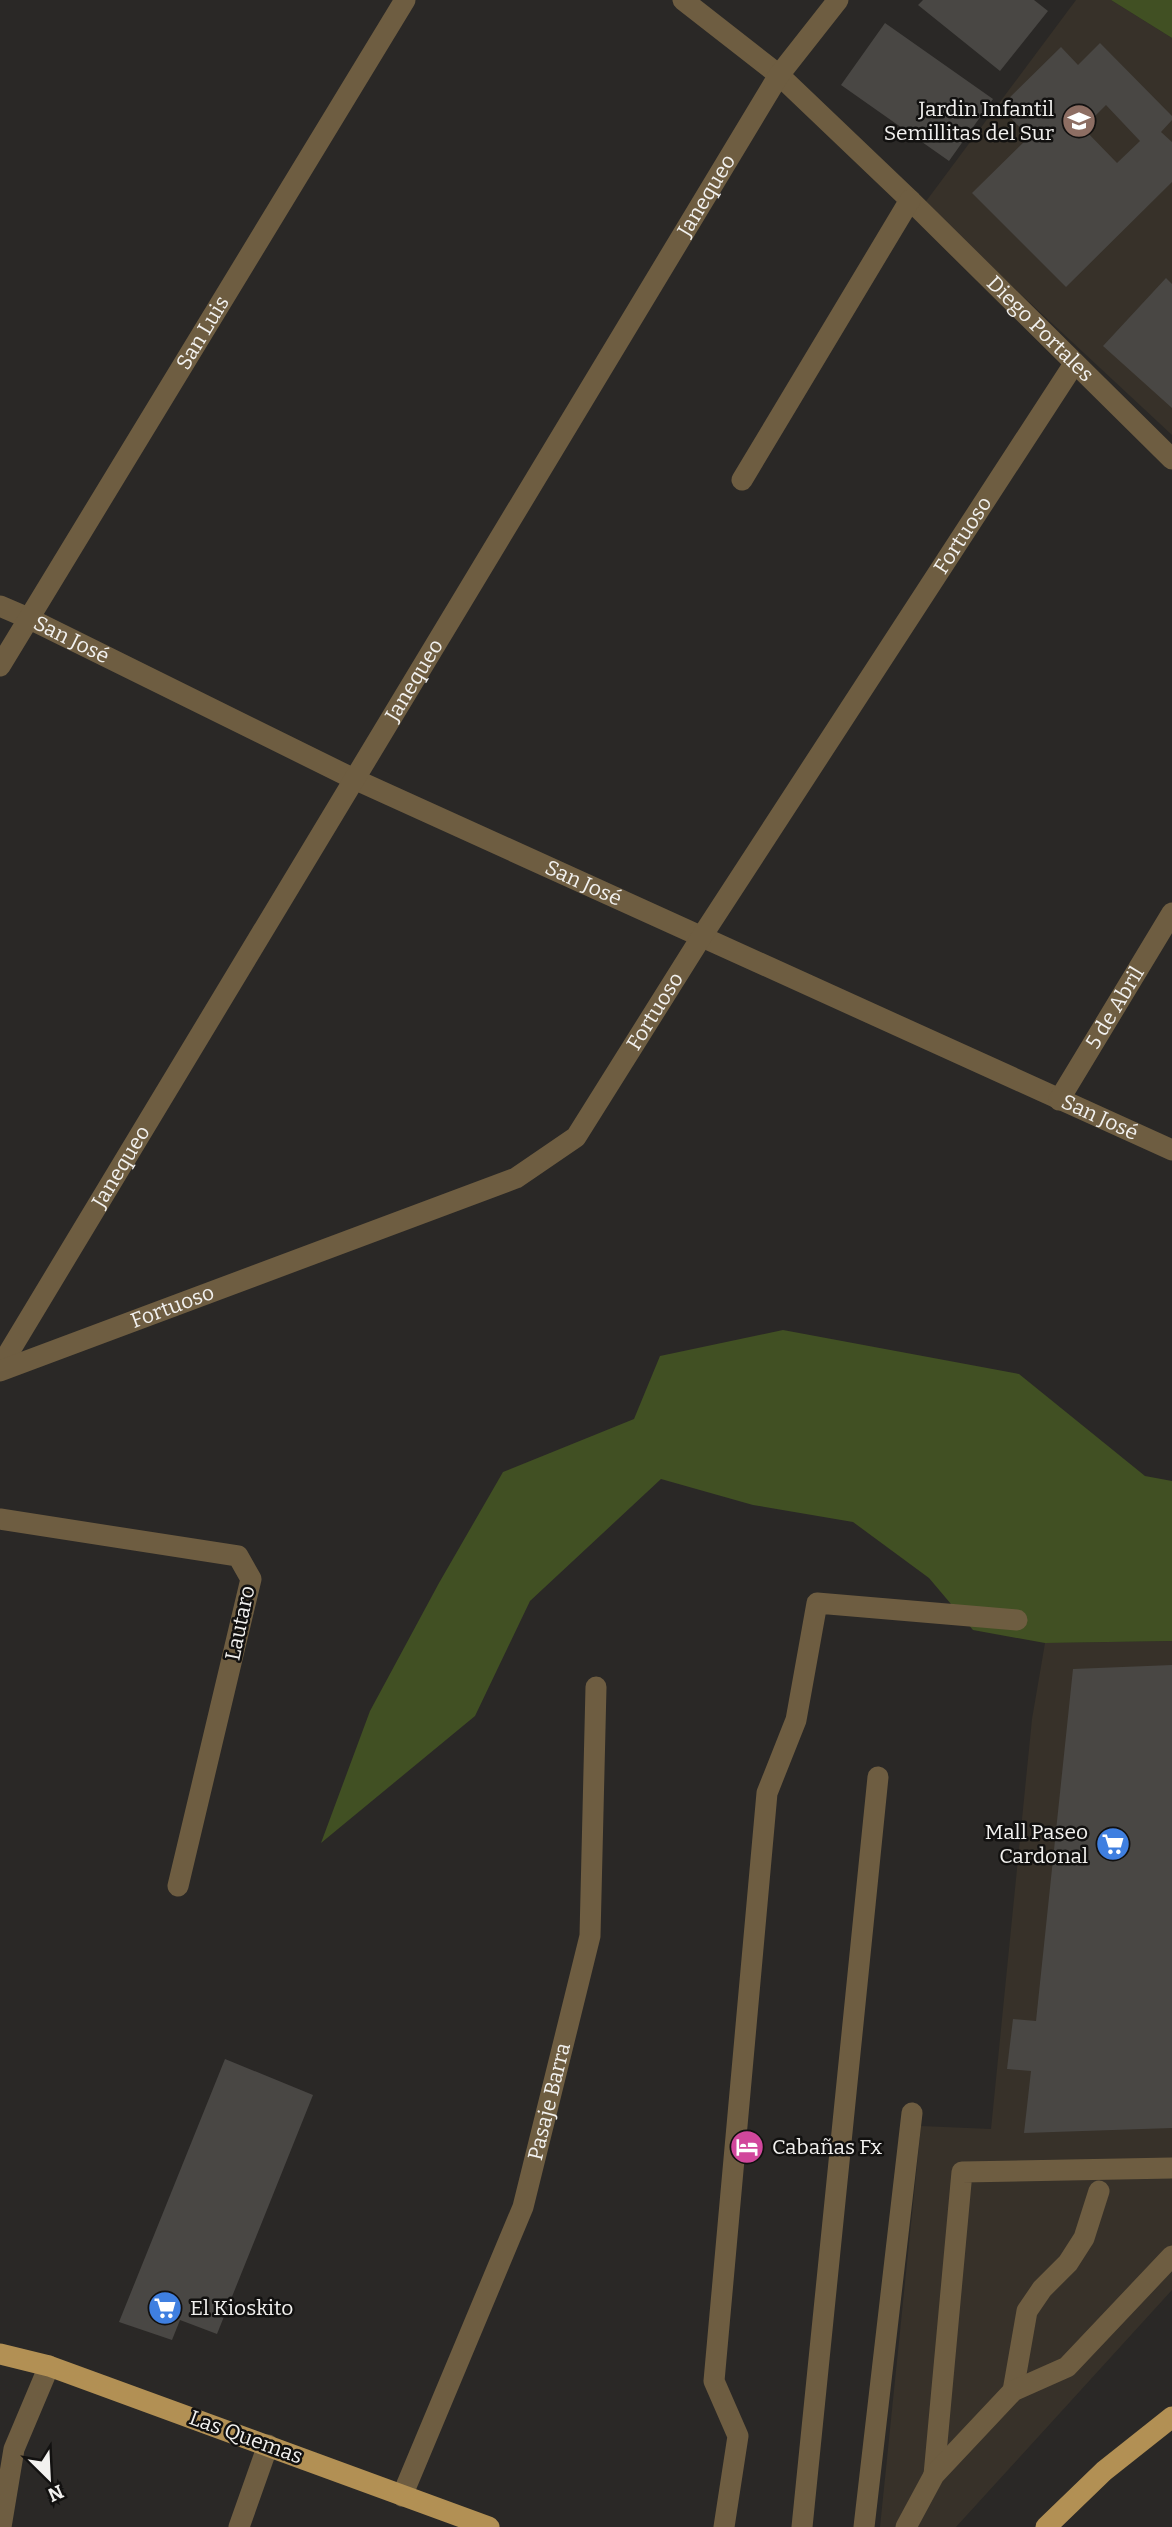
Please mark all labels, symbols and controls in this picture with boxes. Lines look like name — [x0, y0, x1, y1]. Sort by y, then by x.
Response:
place label: Jardin Infantil Semillitas del Sur — [884, 96, 1054, 146]
school or university icon: Jardin Infantil Semillitas del Sur — [1060, 102, 1098, 140]
street label: Janequeo — [671, 150, 741, 242]
street label: Diego Portales — [981, 270, 1099, 387]
street label: San Luis — [170, 291, 235, 374]
street label: Fortuoso — [928, 492, 997, 579]
street label: San José — [29, 610, 114, 669]
street label: Janequeo — [379, 634, 449, 727]
street label: San José — [541, 854, 626, 912]
street label: 5 de Abril — [1080, 962, 1150, 1054]
street label: Fortuoso — [621, 967, 689, 1055]
street label: San José — [1057, 1089, 1142, 1146]
street label: Janequeo — [86, 1121, 156, 1213]
street label: Fortuoso — [127, 1279, 218, 1334]
street label: Lautaro — [219, 1583, 261, 1663]
place label: Mall Paseo Cardonal — [985, 1819, 1088, 1869]
supermarket icon: Mall Paseo Cardonal — [1094, 1825, 1132, 1863]
street label: Pasaje Barra — [522, 2040, 576, 2163]
hotel icon: Cabañas Fx — [728, 2128, 766, 2166]
place label: Cabañas Fx — [772, 2134, 883, 2160]
supermarket icon: El Kioskito — [146, 2289, 184, 2327]
place label: El Kioskito — [190, 2295, 293, 2321]
street label: Las Quemas — [186, 2404, 306, 2470]
north arrow — [14, 2443, 84, 2513]
text: N — [44, 2480, 67, 2507]

